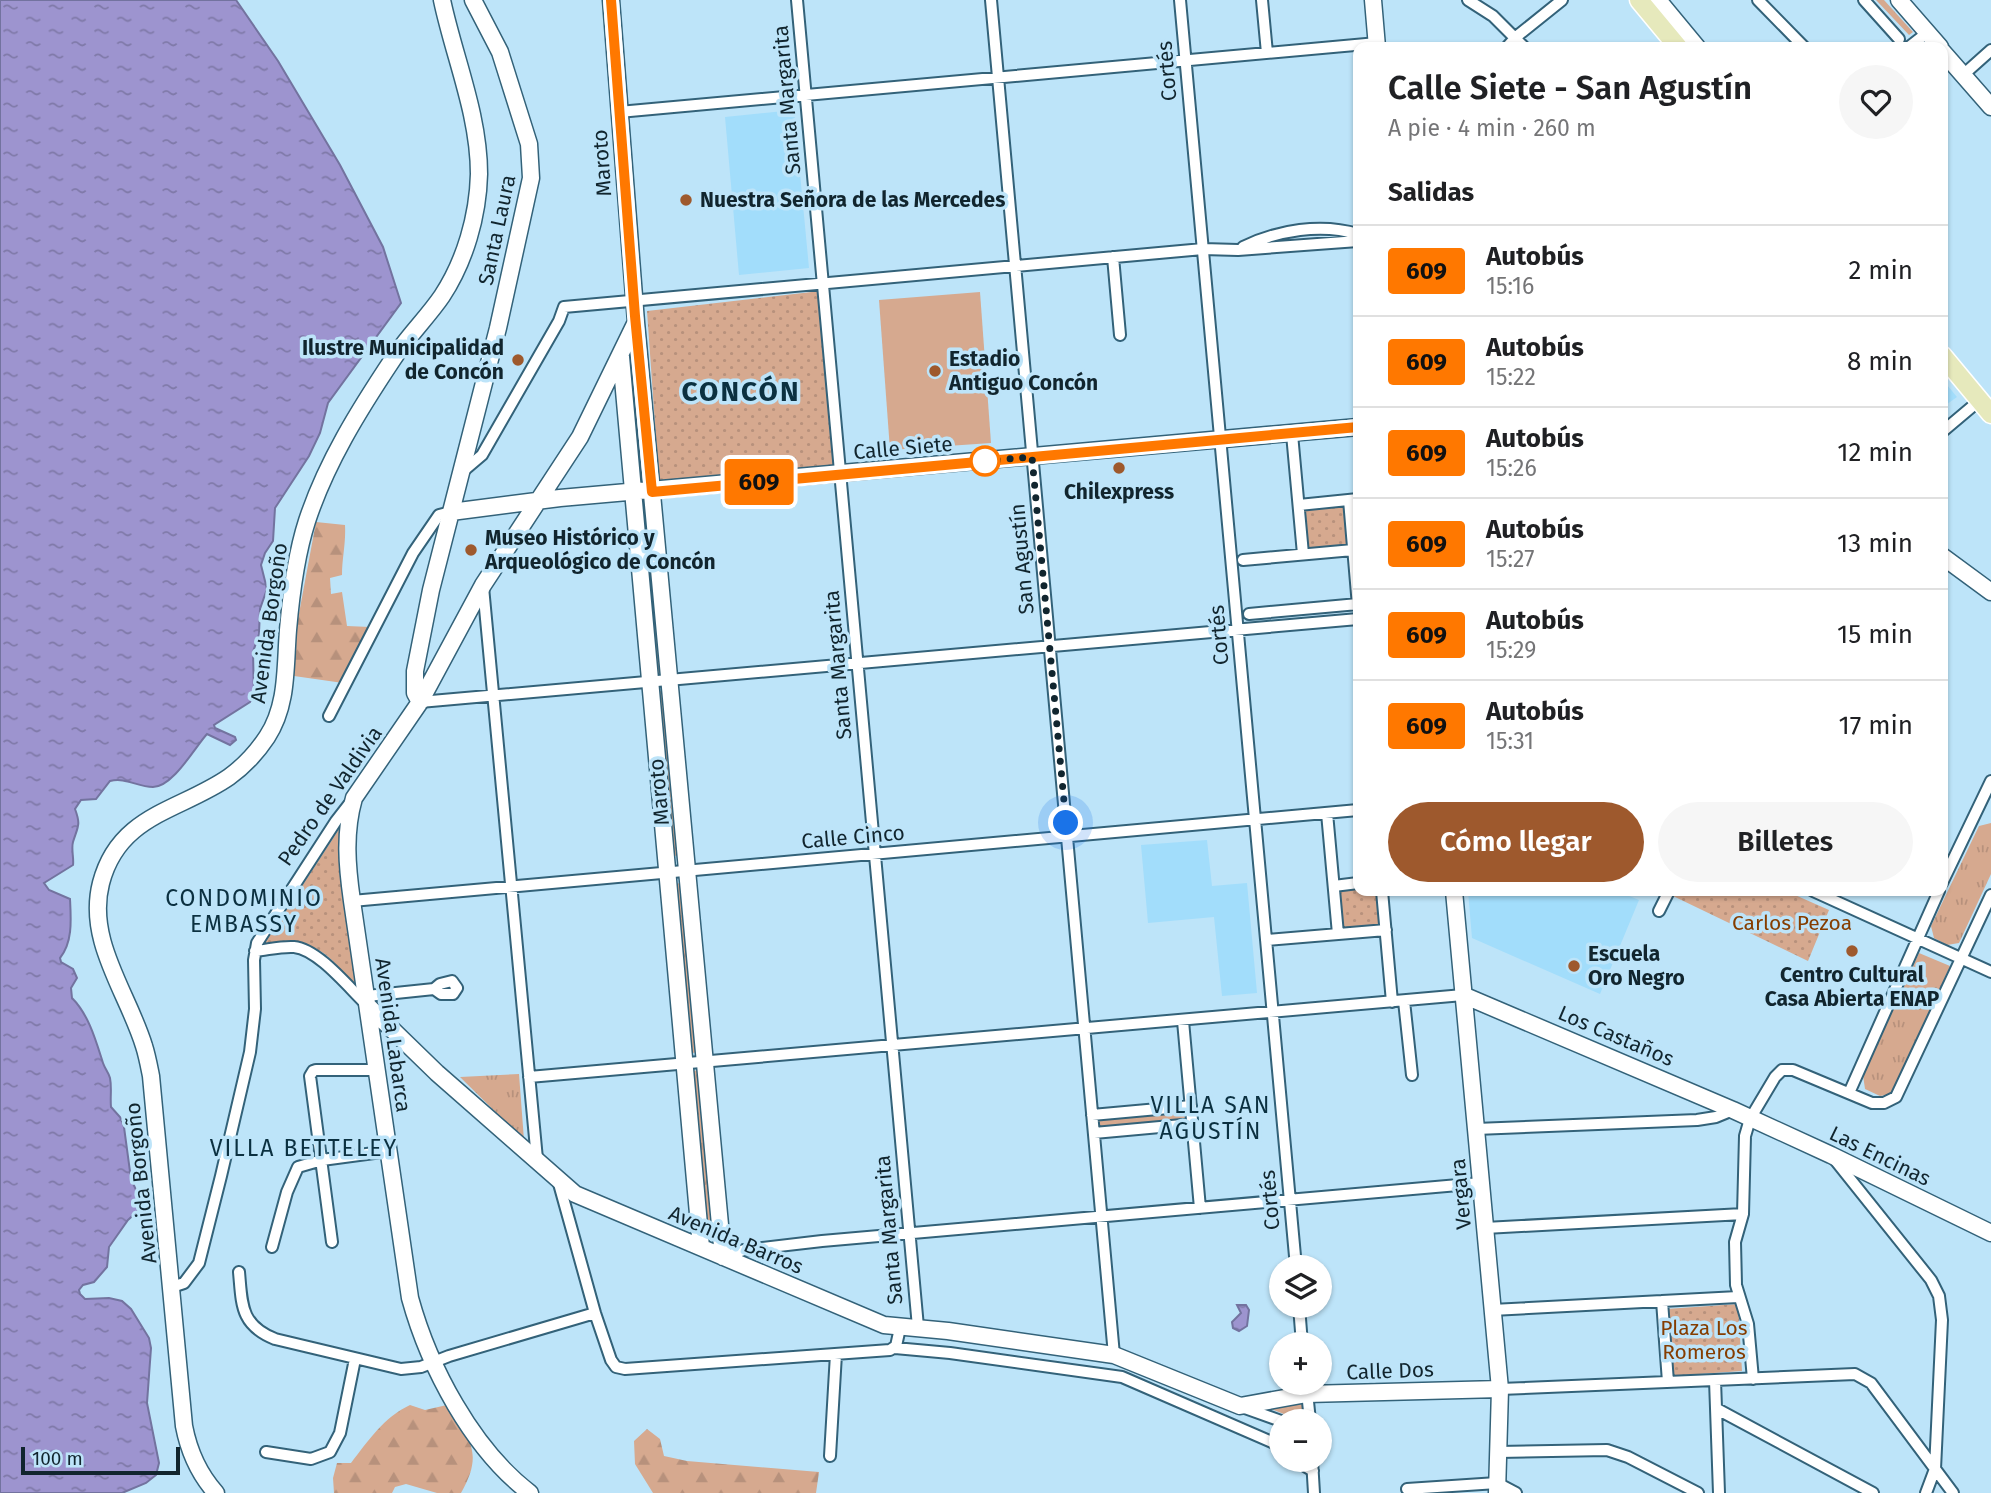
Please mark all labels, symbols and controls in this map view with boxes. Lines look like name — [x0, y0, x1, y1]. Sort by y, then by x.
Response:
street label: Santa Margarita — [768, 24, 806, 176]
street label: Cortés — [1151, 40, 1183, 102]
button: heart — [1839, 65, 1913, 139]
text: Calle Siete - San Agustín — [1388, 68, 1752, 108]
text: A pie · 4 min · 260 m — [1388, 114, 1596, 142]
street label: Maroto — [587, 129, 617, 197]
street label: Santa Laura — [473, 172, 521, 288]
text: Salidas — [1388, 177, 1474, 208]
place label: Nuestra Señora de las Mercedes — [700, 187, 1005, 213]
marker: Nuestra Señora de las Mercedes — [678, 192, 694, 208]
text: Autobús — [1486, 241, 1584, 272]
text: 2 min — [1848, 255, 1913, 286]
text: 609 — [1406, 257, 1447, 285]
text: 15:16 — [1486, 272, 1534, 300]
text: Autobús — [1486, 332, 1584, 363]
place label: Ilustre Municipalidad de Concón — [302, 335, 504, 385]
place label: Estadio Antiguo Concón — [948, 346, 1098, 396]
text: 8 min — [1847, 346, 1913, 377]
text: 609 — [1406, 348, 1447, 376]
marker: Ilustre Municipalidad de Concón — [510, 352, 526, 368]
marker: Estadio Antiguo Concón — [927, 363, 943, 379]
text: 15:22 — [1486, 363, 1536, 391]
district label: CONCÓN — [682, 375, 800, 408]
text: Autobús — [1486, 423, 1584, 454]
street label: Calle Siete — [852, 431, 954, 465]
text: 12 min — [1837, 437, 1913, 468]
text: 609 — [1406, 439, 1447, 467]
unlabelled marker — [970, 446, 1000, 476]
text: 15:26 — [1486, 454, 1537, 482]
line badge: 609 — [719, 459, 799, 505]
marker: Chilexpress — [1111, 460, 1127, 476]
text: 609 — [739, 468, 779, 496]
place label: Chilexpress — [1064, 479, 1174, 505]
street label: San Agustín — [1004, 502, 1040, 616]
text: Autobús — [1486, 514, 1584, 545]
place label: Museo Histórico y Arqueológico de Concón — [484, 525, 716, 575]
text: 13 min — [1837, 528, 1913, 559]
text: 609 — [1406, 530, 1447, 558]
street label: Avenida Borgoño — [245, 541, 293, 705]
marker: Museo Histórico y Arqueológico de Concón — [463, 542, 479, 558]
text: 15:27 — [1486, 545, 1534, 573]
street label: Santa Margarita — [819, 589, 857, 741]
street label: Cortés — [1203, 604, 1235, 666]
text: Autobús — [1486, 605, 1584, 636]
text: 15 min — [1837, 619, 1913, 650]
text: 609 — [1406, 621, 1447, 649]
text: 15:29 — [1486, 636, 1536, 664]
text: Autobús — [1486, 696, 1584, 727]
text: 17 min — [1838, 710, 1913, 741]
text: 609 — [1406, 712, 1447, 740]
street label: Pedro de Valdivia — [272, 721, 388, 871]
text: 15:31 — [1486, 727, 1534, 755]
street label: Maroto — [643, 757, 675, 827]
button: Cómo llegar — [1388, 802, 1644, 882]
button: Billetes — [1658, 802, 1913, 882]
your location — [1048, 805, 1083, 840]
street label: Calle Cinco — [800, 820, 906, 854]
district label: CONDOMINIO EMBASSY — [165, 884, 323, 938]
park label: Carlos Pezoa — [1732, 910, 1852, 936]
place label: Escuela Oro Negro — [1588, 941, 1685, 991]
marker: Centro Cultural Casa Abierta ENAP — [1844, 943, 1860, 959]
street label: Avenida Labarca — [369, 956, 417, 1114]
marker: Escuela Oro Negro — [1566, 958, 1582, 974]
place label: Centro Cultural Casa Abierta ENAP — [1765, 962, 1940, 1012]
street label: Los Castaños — [1554, 1000, 1678, 1072]
district label: VILLA SAN AGUSTÍN — [1150, 1091, 1272, 1145]
street label: Avenida Borgoño — [120, 1101, 162, 1265]
street label: Las Encinas — [1825, 1120, 1935, 1192]
district label: VILLA BETTELEY — [210, 1134, 398, 1162]
street label: Santa Margarita — [870, 1154, 908, 1306]
street label: Vergara — [1445, 1157, 1477, 1231]
street label: Cortés — [1254, 1169, 1286, 1231]
street label: Avenida Barros — [665, 1200, 807, 1280]
map controls — [1269, 1255, 1332, 1472]
button: layers — [1269, 1255, 1332, 1318]
park label: Plaza Los Romeros — [1660, 1315, 1748, 1365]
button: + — [1269, 1332, 1332, 1395]
street label: Calle Dos — [1346, 1356, 1434, 1386]
button: − — [1269, 1409, 1332, 1472]
scale bar — [21, 1444, 180, 1476]
text: 100 m — [32, 1447, 83, 1470]

